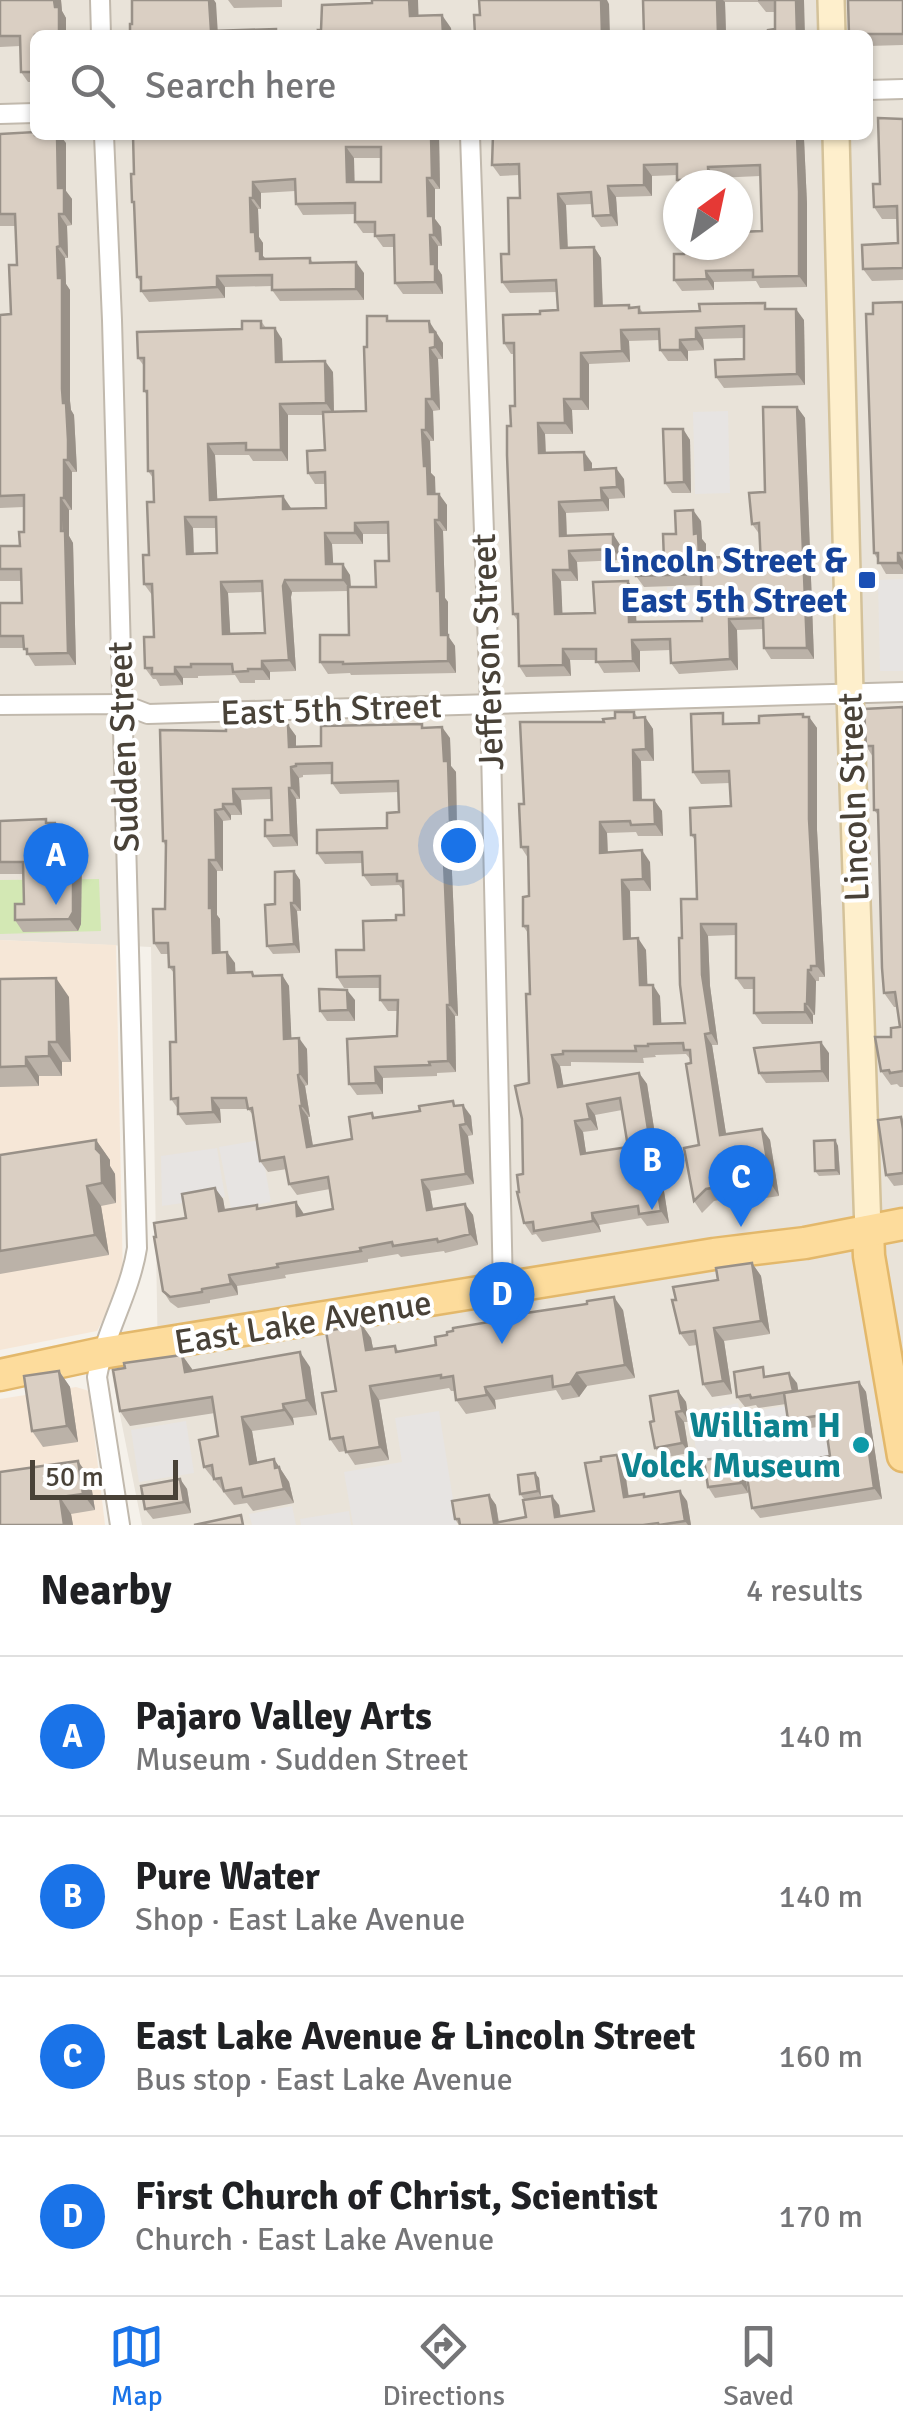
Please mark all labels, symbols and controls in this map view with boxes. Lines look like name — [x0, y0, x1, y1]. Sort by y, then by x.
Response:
search box — [30, 30, 873, 140]
icon: search — [65, 58, 120, 113]
text: Search here — [145, 62, 337, 109]
north arrow — [663, 170, 753, 260]
street label: Jefferson Street — [462, 533, 513, 771]
place label: Lincoln Street & East 5th Street — [603, 539, 847, 622]
marker: Lincoln Street & East 5th Street — [856, 569, 878, 591]
street label: Sudden Street — [98, 641, 149, 853]
street label: East 5th Street — [219, 684, 443, 735]
street label: Lincoln Street — [828, 692, 879, 902]
your location — [433, 820, 484, 871]
pin: A — [23, 822, 88, 905]
pin: B — [620, 1128, 684, 1210]
pin: C — [708, 1144, 774, 1227]
pin: D — [470, 1262, 534, 1344]
street label: East Lake Avenue — [171, 1281, 435, 1364]
place label: William H Volck Museum — [621, 1404, 841, 1487]
marker: William H Volck Museum — [850, 1434, 872, 1456]
scale bar — [30, 1455, 178, 1500]
text: 50 m — [45, 1460, 104, 1494]
text: Nearby — [40, 1565, 172, 1616]
text: 4 results — [746, 1571, 863, 1610]
text: Pajaro Valley Arts — [135, 1693, 432, 1740]
text: A — [62, 1717, 83, 1756]
text: 140 m — [779, 1717, 863, 1756]
text: Museum · Sudden Street — [135, 1740, 468, 1779]
text: Pure Water — [135, 1853, 320, 1900]
text: B — [63, 1877, 82, 1916]
text: 140 m — [779, 1877, 863, 1916]
text: Shop · East Lake Avenue — [135, 1900, 465, 1939]
text: East Lake Avenue & Lincoln Street — [135, 2013, 696, 2060]
text: C — [63, 2037, 82, 2076]
text: 160 m — [779, 2037, 863, 2076]
text: Bus stop · East Lake Avenue — [135, 2060, 513, 2099]
text: First Church of Christ, Scientist — [135, 2173, 658, 2220]
text: D — [62, 2197, 83, 2236]
text: 170 m — [779, 2197, 863, 2236]
text: Church · East Lake Avenue — [135, 2220, 494, 2259]
tab: Map — [109, 2319, 164, 2413]
tab: Directions — [383, 2319, 505, 2413]
tab: Saved — [723, 2319, 794, 2413]

